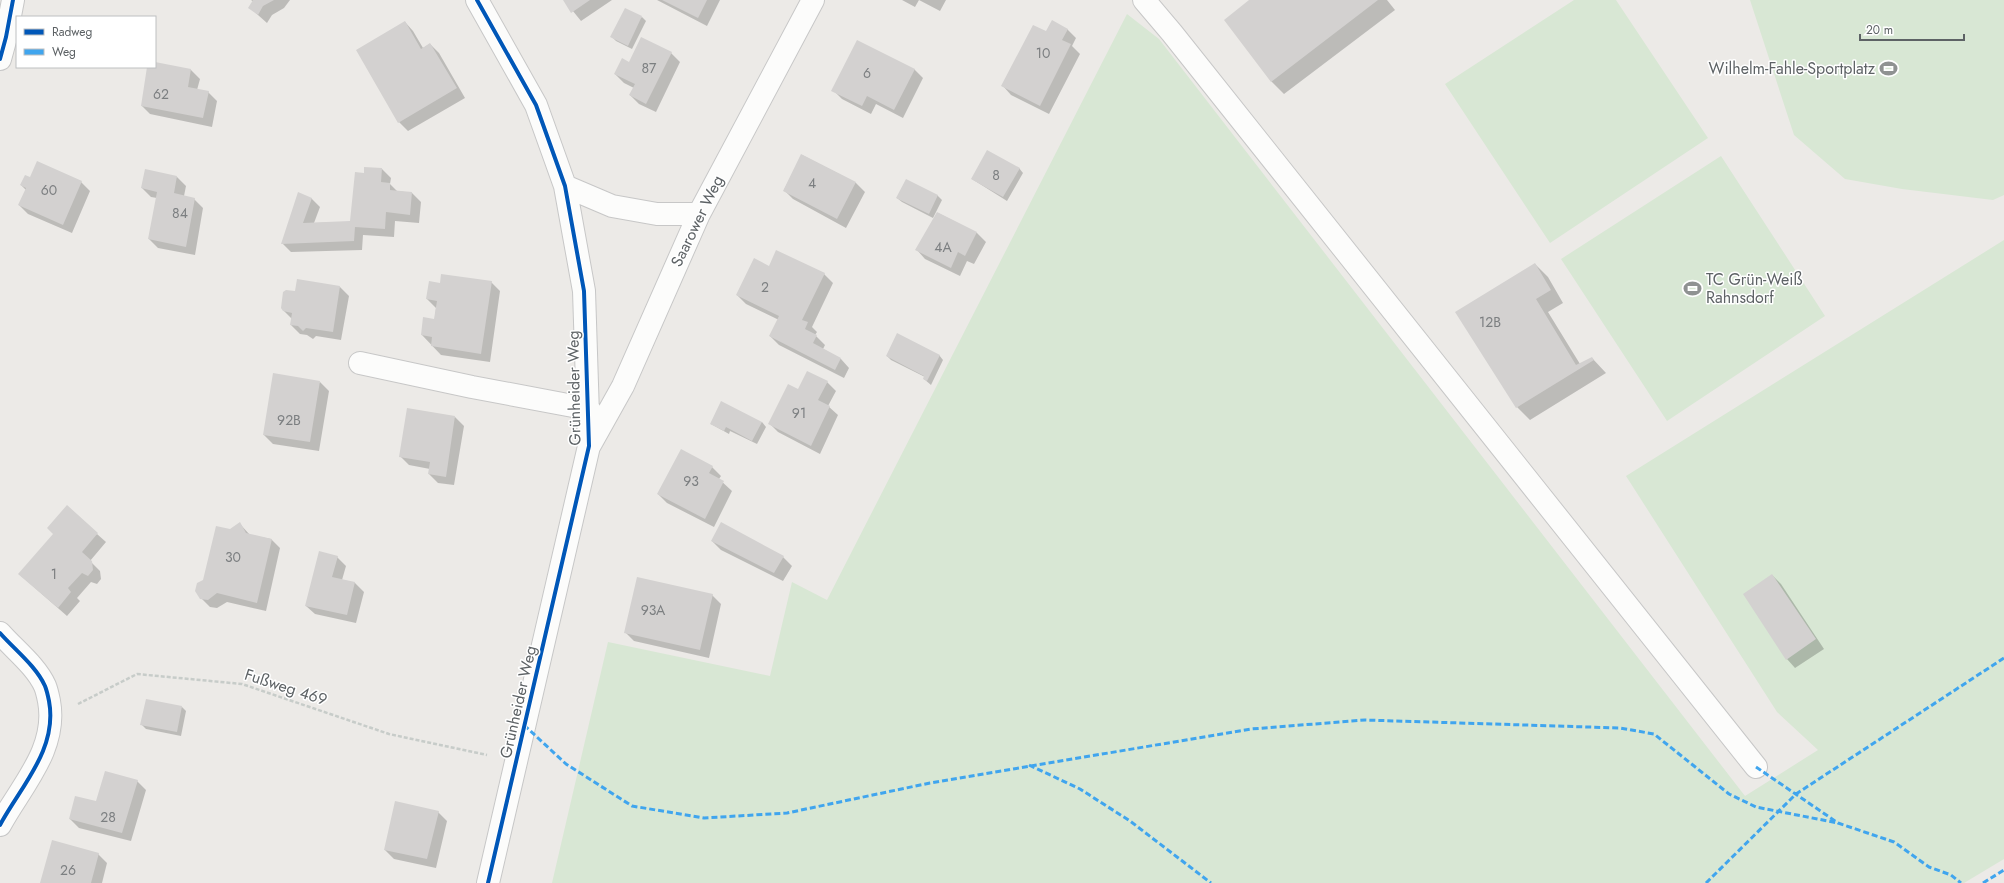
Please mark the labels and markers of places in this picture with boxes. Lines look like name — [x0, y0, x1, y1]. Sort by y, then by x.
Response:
place label: Wilhelm-Fahle-Sportplatz — [1709, 57, 1876, 80]
sports icon: Wilhelm-Fahle-Sportplatz — [1878, 58, 1898, 78]
place label: TC Grün-Weiß Rahnsdorf — [1706, 268, 1802, 309]
sports icon: TC Grün-Weiß Rahnsdorf — [1683, 278, 1703, 298]

